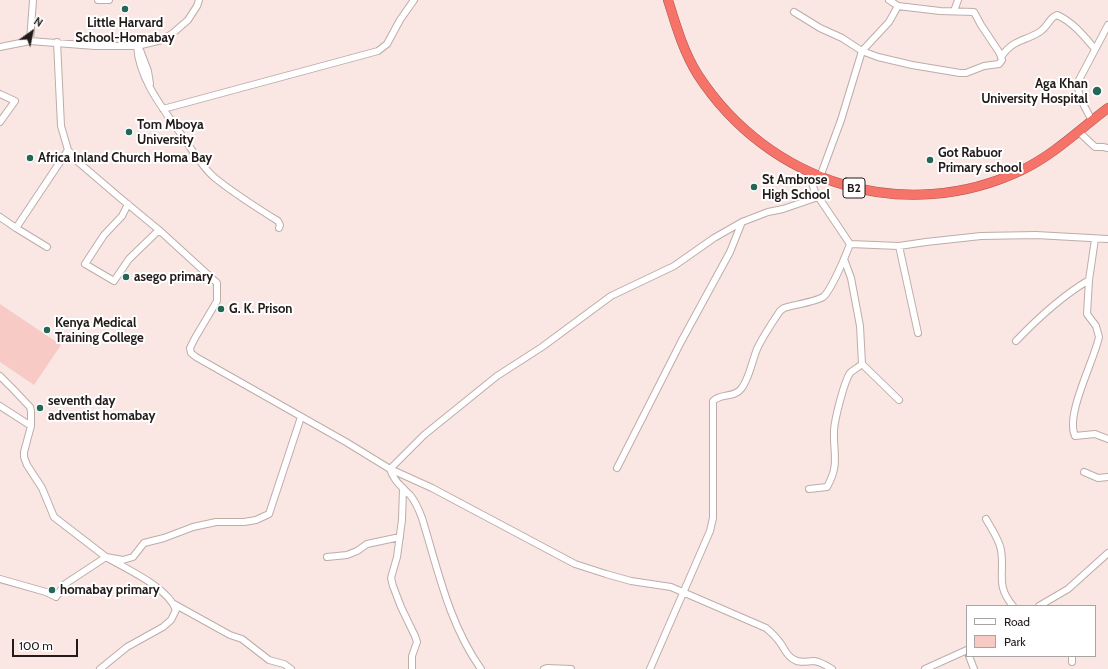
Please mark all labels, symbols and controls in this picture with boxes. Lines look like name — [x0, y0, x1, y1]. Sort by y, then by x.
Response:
marker: Little Harvard School-Homabay — [120, 4, 130, 14]
north arrow — [12, 12, 52, 52]
text: N — [31, 14, 46, 30]
place label: Little Harvard School-Homabay — [75, 15, 175, 46]
place label: Aga Khan University Hospital — [981, 76, 1088, 107]
marker: Aga Khan University Hospital — [1091, 85, 1103, 97]
place label: Tom Mboya University — [137, 117, 204, 148]
marker: Tom Mboya University — [124, 127, 134, 137]
place label: Got Rabuor Primary school — [938, 145, 1022, 176]
place label: Africa Inland Church Homa Bay — [38, 150, 212, 166]
marker: Africa Inland Church Homa Bay — [25, 153, 35, 163]
marker: Got Rabuor Primary school — [925, 155, 935, 165]
place label: St Ambrose High School — [762, 172, 830, 203]
road number: B2 — [843, 178, 865, 198]
marker: St Ambrose High School — [749, 182, 759, 192]
place label: asego primary — [134, 269, 213, 285]
marker: asego primary — [121, 272, 131, 282]
place label: G. K. Prison — [229, 301, 293, 317]
marker: G. K. Prison — [216, 304, 226, 314]
place label: Kenya Medical Training College — [55, 315, 144, 346]
marker: Kenya Medical Training College — [42, 325, 52, 335]
place label: seventh day adventist homabay — [48, 393, 155, 424]
marker: seventh day adventist homabay — [35, 403, 45, 413]
place label: homabay primary — [60, 582, 160, 598]
marker: homabay primary — [47, 585, 57, 595]
legend — [966, 605, 1096, 657]
text: Road — [1004, 614, 1030, 629]
scale bar — [14, 631, 80, 657]
text: Park — [1004, 634, 1026, 649]
text: 100 m — [19, 638, 53, 653]

